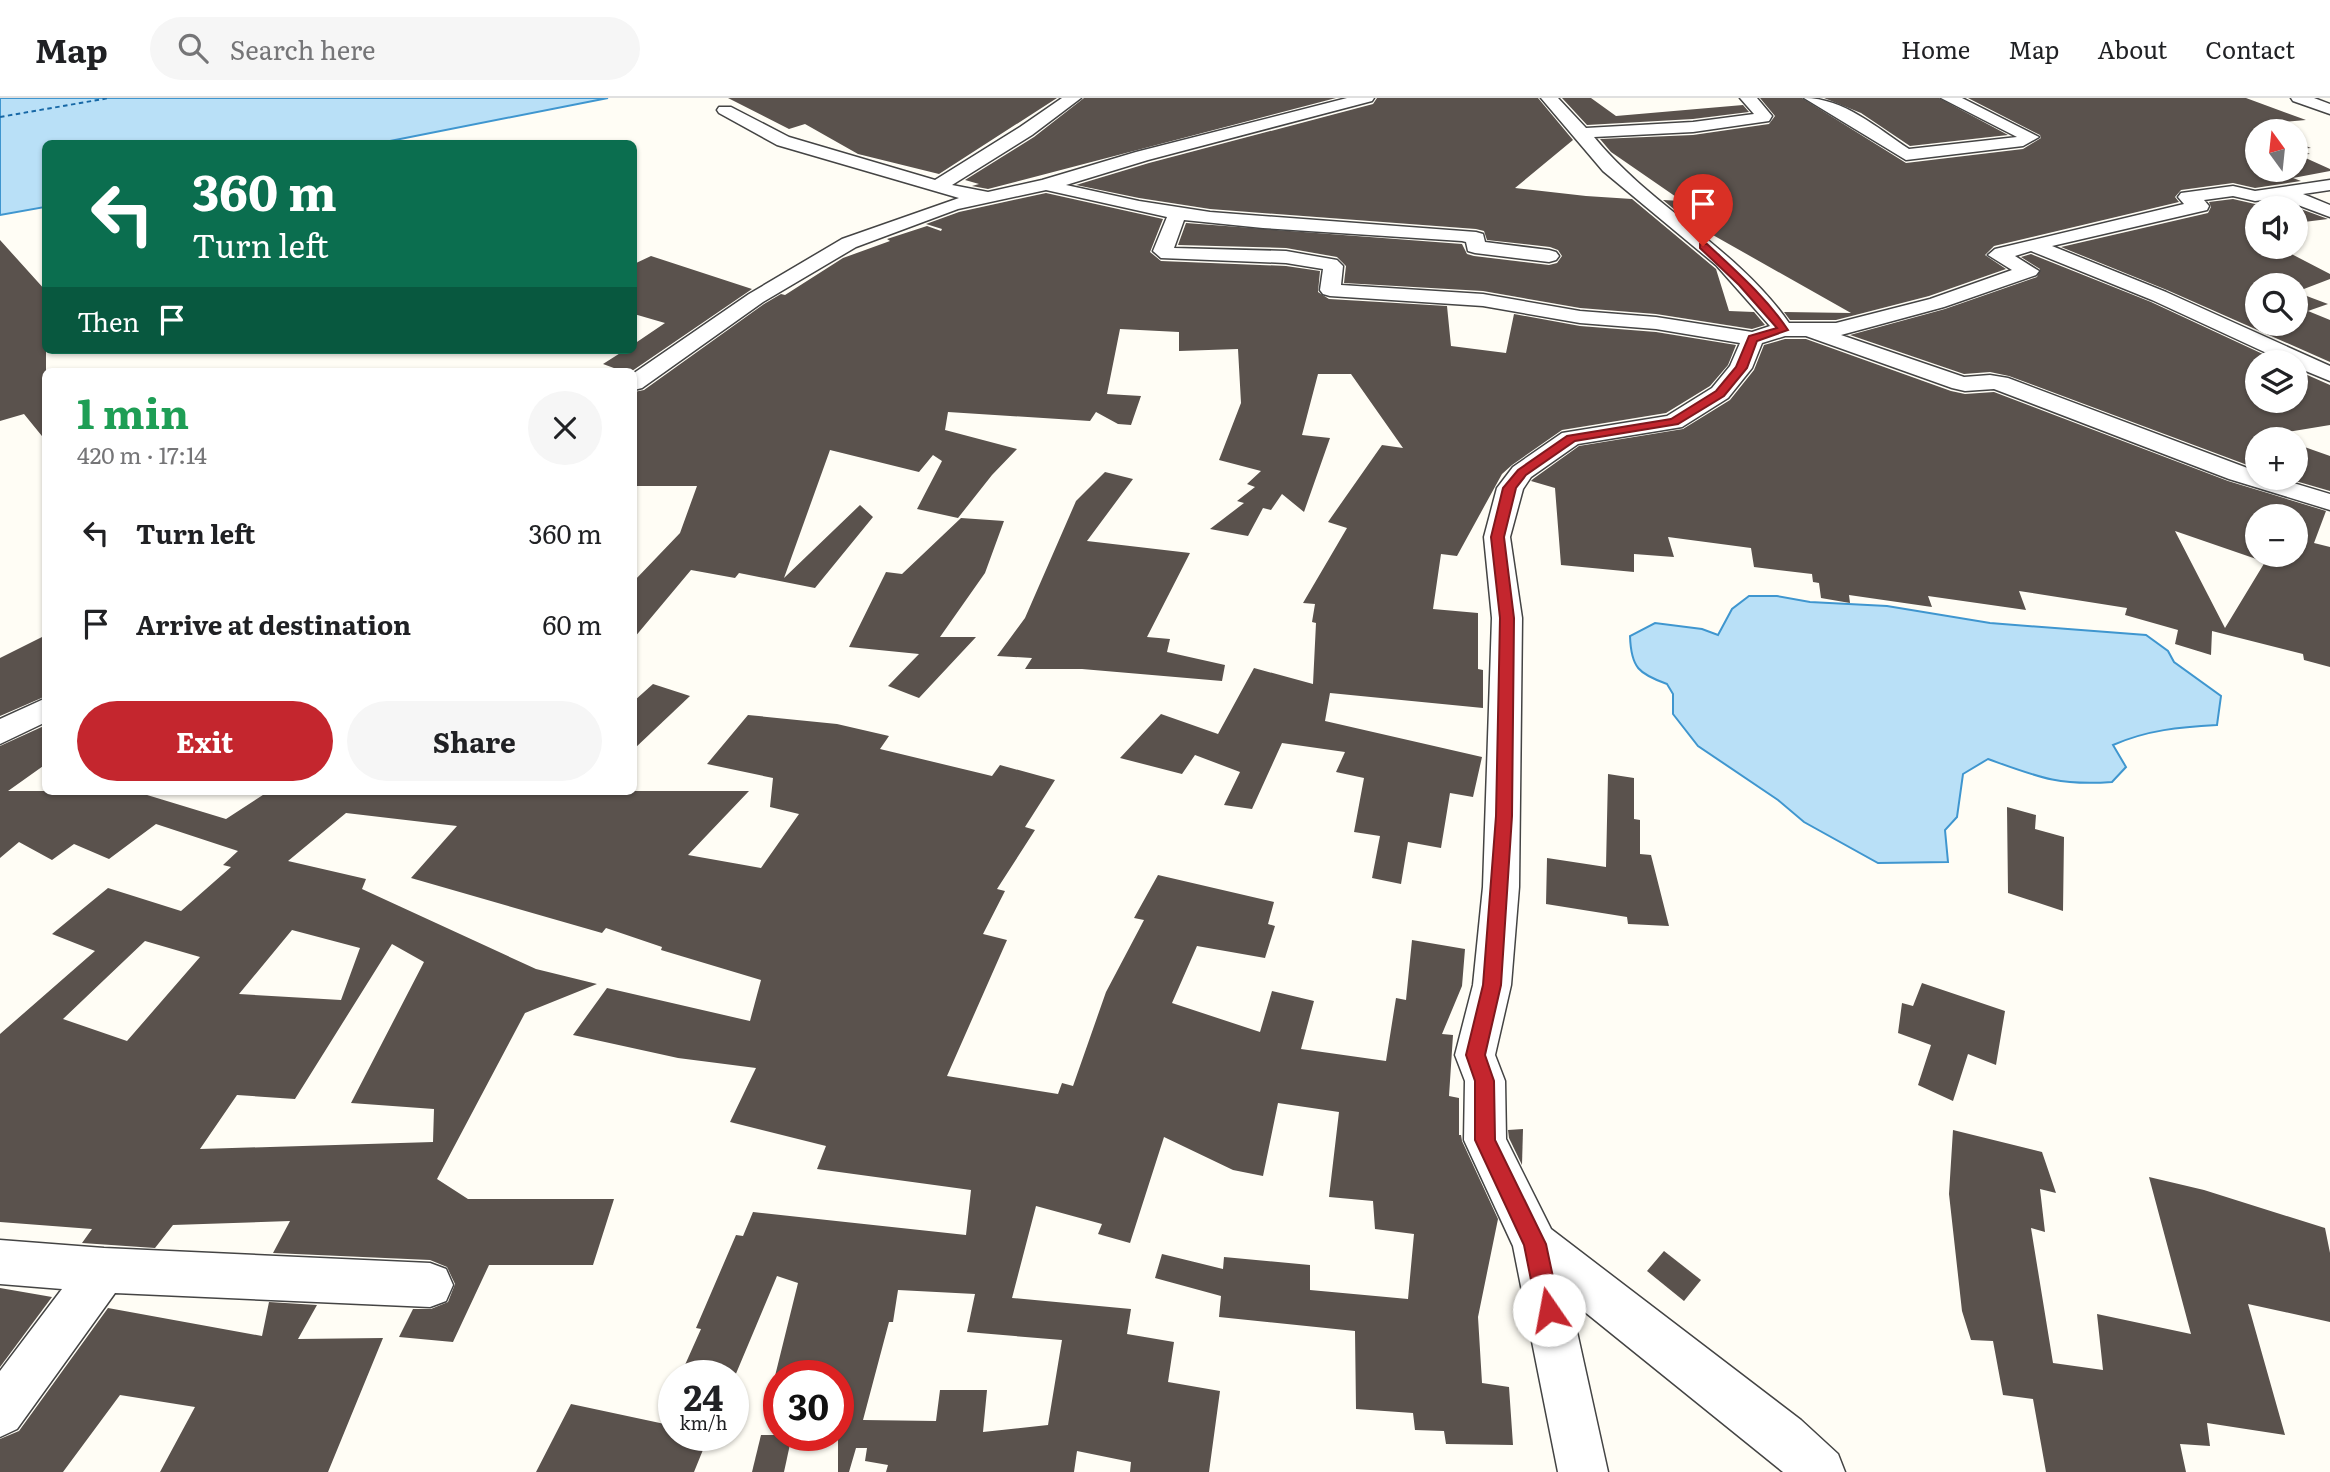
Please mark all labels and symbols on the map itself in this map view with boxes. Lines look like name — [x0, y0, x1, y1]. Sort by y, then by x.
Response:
north arrow — [2245, 119, 2308, 182]
pin — [1673, 174, 1733, 246]
position arrow — [1512, 1273, 1586, 1347]
speed limit sign: 30 — [763, 1360, 854, 1451]

